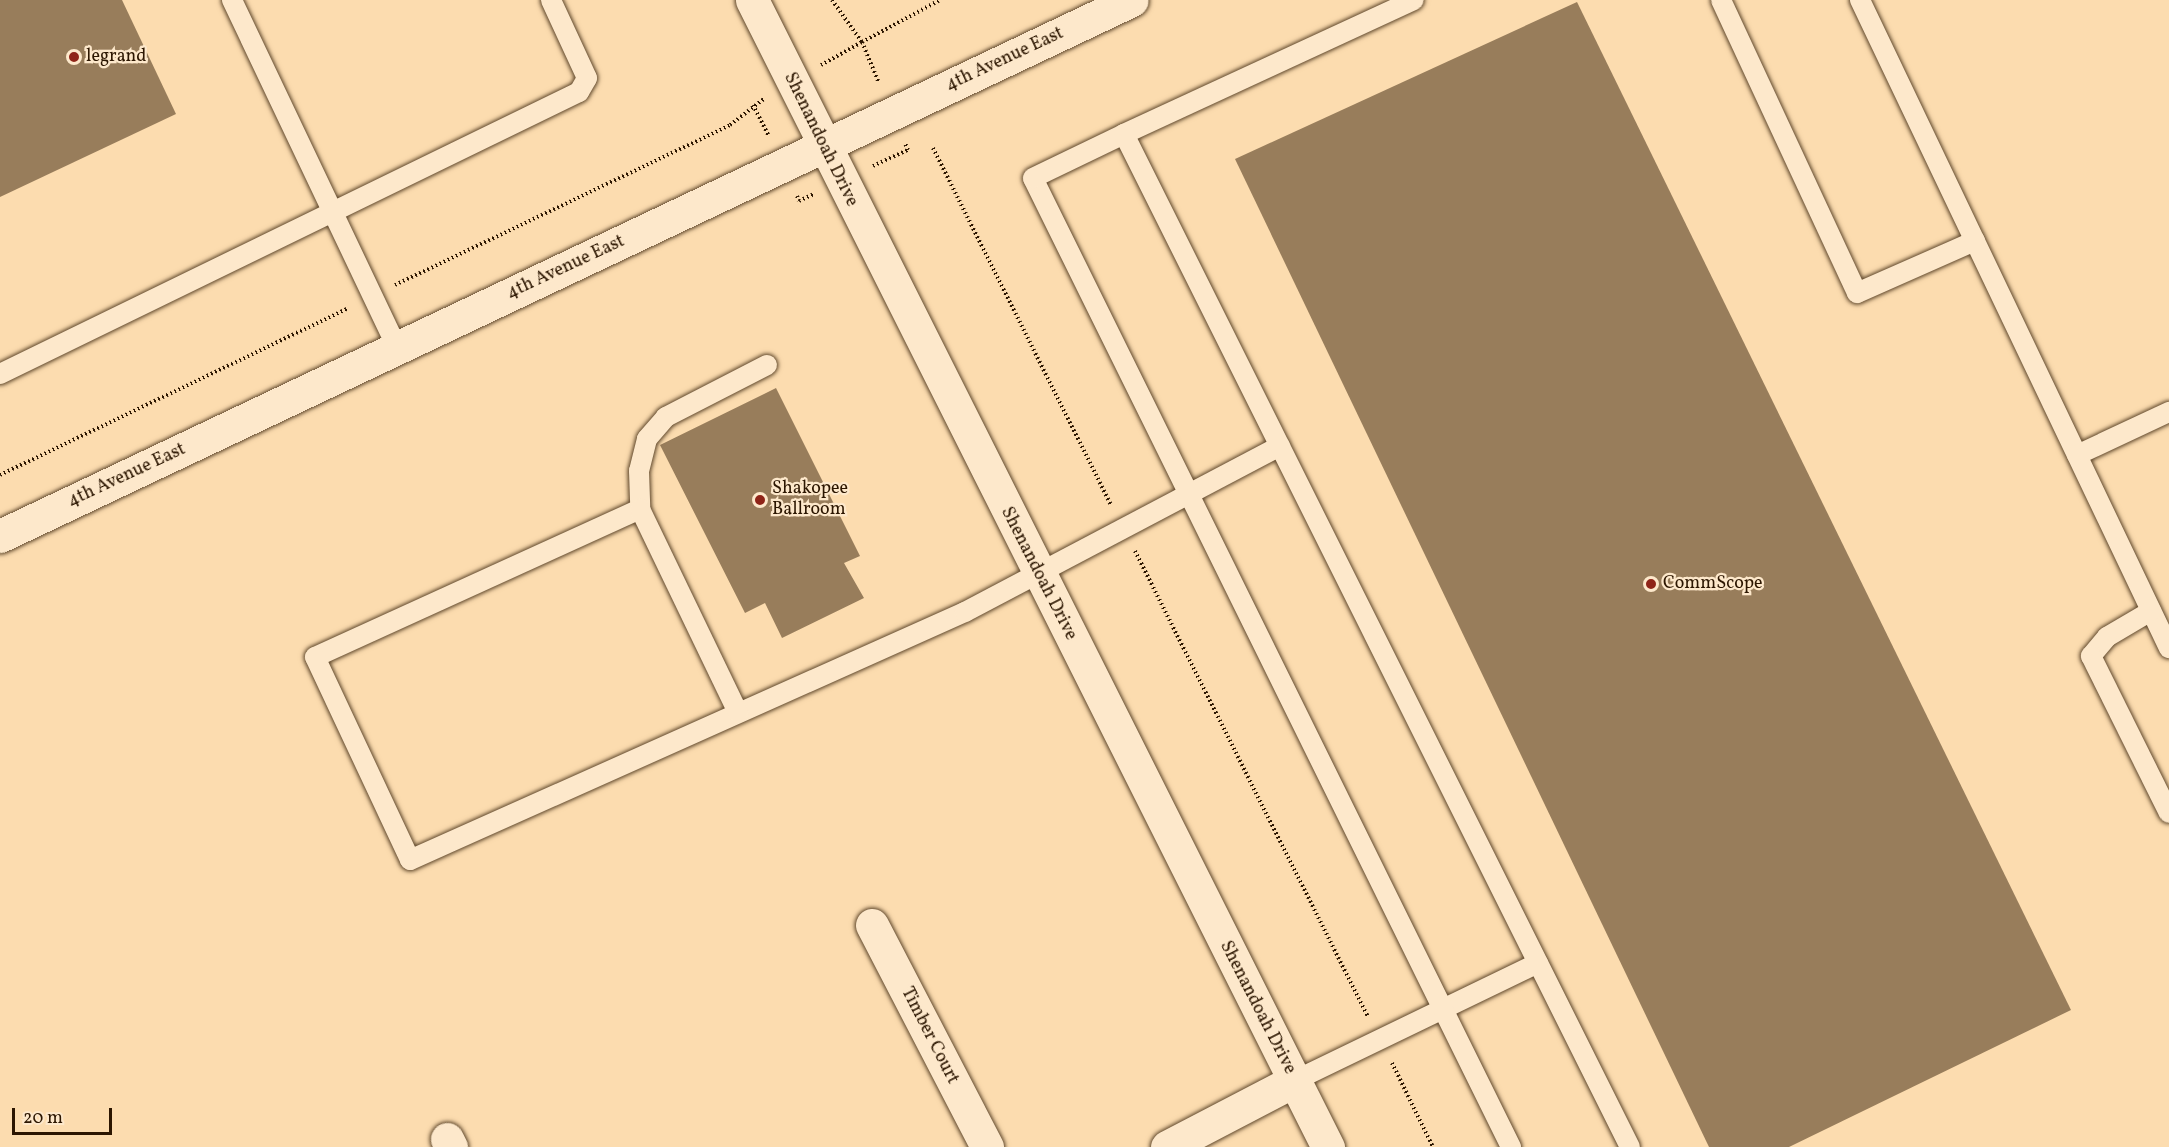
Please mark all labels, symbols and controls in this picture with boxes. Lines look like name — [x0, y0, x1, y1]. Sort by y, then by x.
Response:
street label: 4th Avenue East — [943, 23, 1067, 97]
place label: legrand — [86, 46, 147, 68]
marker: legrand — [67, 50, 81, 64]
street label: Shenandoah Drive — [778, 69, 862, 211]
street label: 4th Avenue East — [504, 231, 628, 305]
street label: 4th Avenue East — [65, 439, 189, 513]
place label: Shakopee Ballroom — [772, 479, 848, 522]
marker: Shakopee Ballroom — [753, 493, 767, 507]
street label: Shenandoah Drive — [995, 504, 1081, 644]
place label: CommScope — [1663, 573, 1763, 595]
marker: CommScope — [1644, 577, 1658, 591]
street label: Shenandoah Drive — [1214, 938, 1300, 1078]
street label: Timber Court — [895, 984, 963, 1088]
scale bar — [15, 1096, 116, 1134]
text: 20 m — [23, 1106, 63, 1131]

